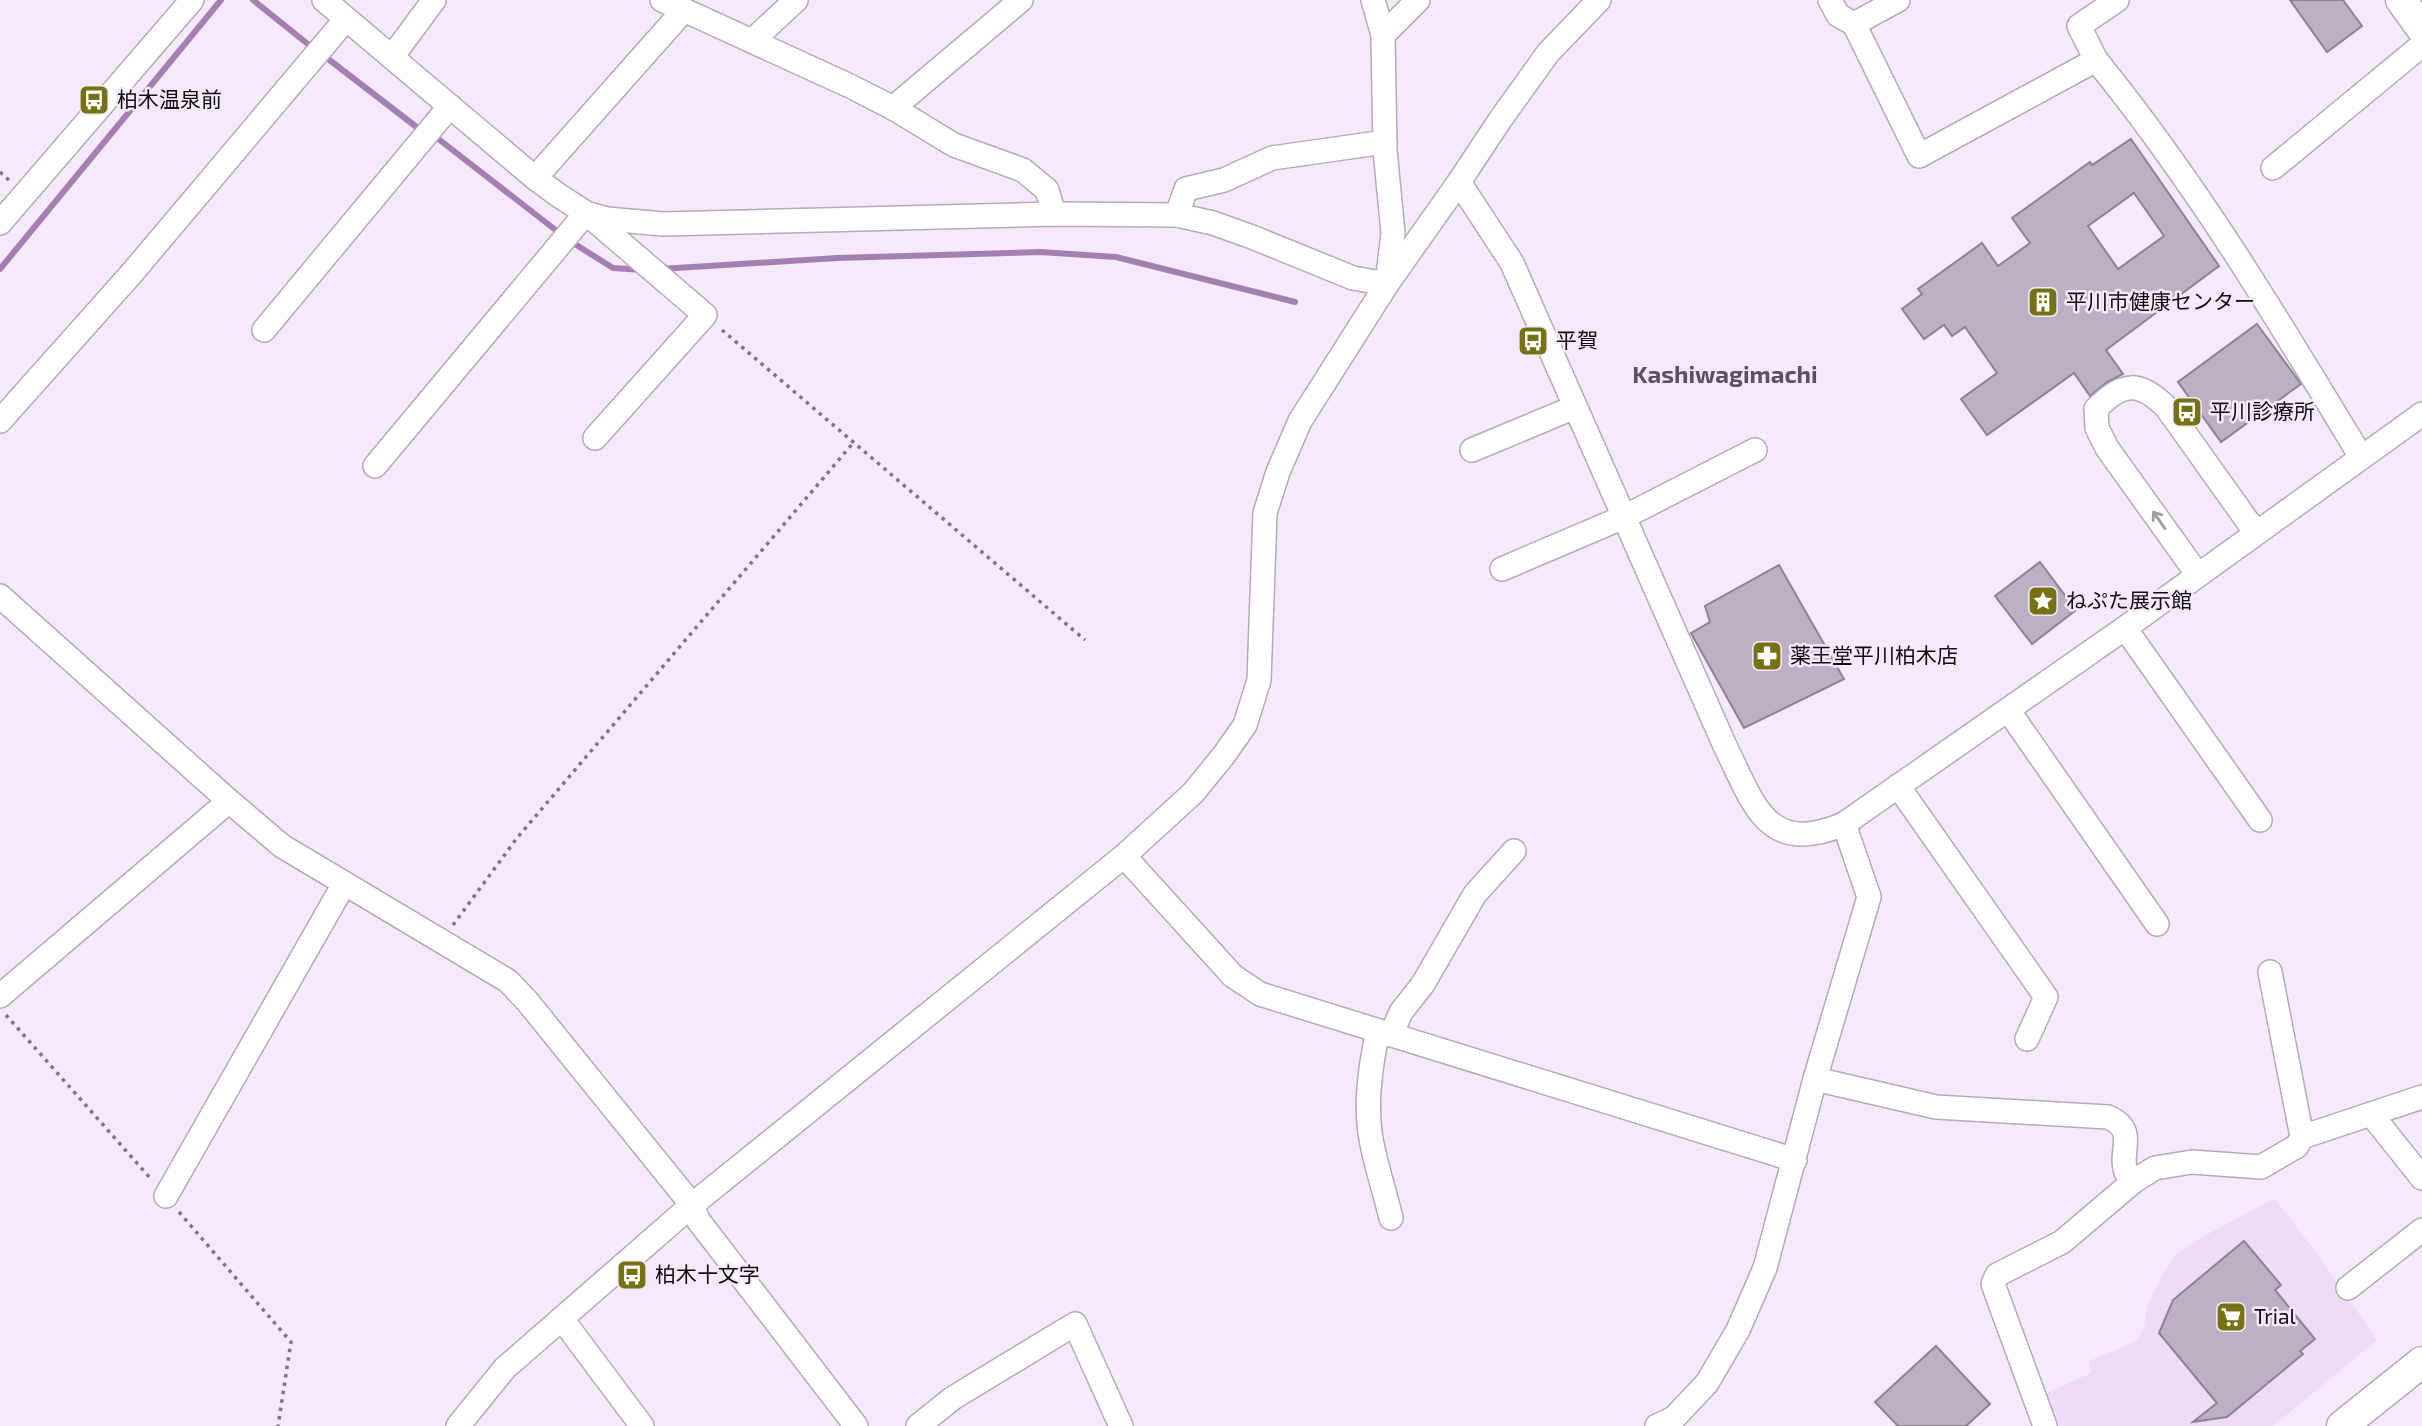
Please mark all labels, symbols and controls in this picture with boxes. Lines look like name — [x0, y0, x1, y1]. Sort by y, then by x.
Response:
bus stop icon: 柏木温泉前 — [77, 83, 111, 117]
place label: 柏木温泉前 — [117, 86, 222, 111]
building icon: 平川市健康センター — [2026, 285, 2060, 319]
place label: 平川市健康センター — [2066, 288, 2255, 313]
bus stop icon: 平賀 — [1516, 324, 1550, 358]
place label: 平賀 — [1556, 327, 1598, 352]
district label: Kashiwagimachi — [1632, 359, 1818, 388]
bus stop icon: 平川診療所 — [2170, 395, 2204, 429]
place label: 平川診療所 — [2210, 398, 2315, 423]
one-way arrow — [2151, 511, 2166, 530]
place icon: ねぷた展示館 — [2026, 584, 2060, 618]
place label: ねぷた展示館 — [2066, 587, 2192, 612]
pharmacy icon: 薬王堂平川柏木店 — [1750, 639, 1784, 673]
place label: 薬王堂平川柏木店 — [1790, 642, 1958, 667]
bus stop icon: 柏木十文字 — [615, 1258, 649, 1292]
place label: 柏木十文字 — [655, 1261, 760, 1286]
supermarket icon: Trial — [2214, 1300, 2248, 1334]
place label: Trial — [2254, 1303, 2296, 1328]

